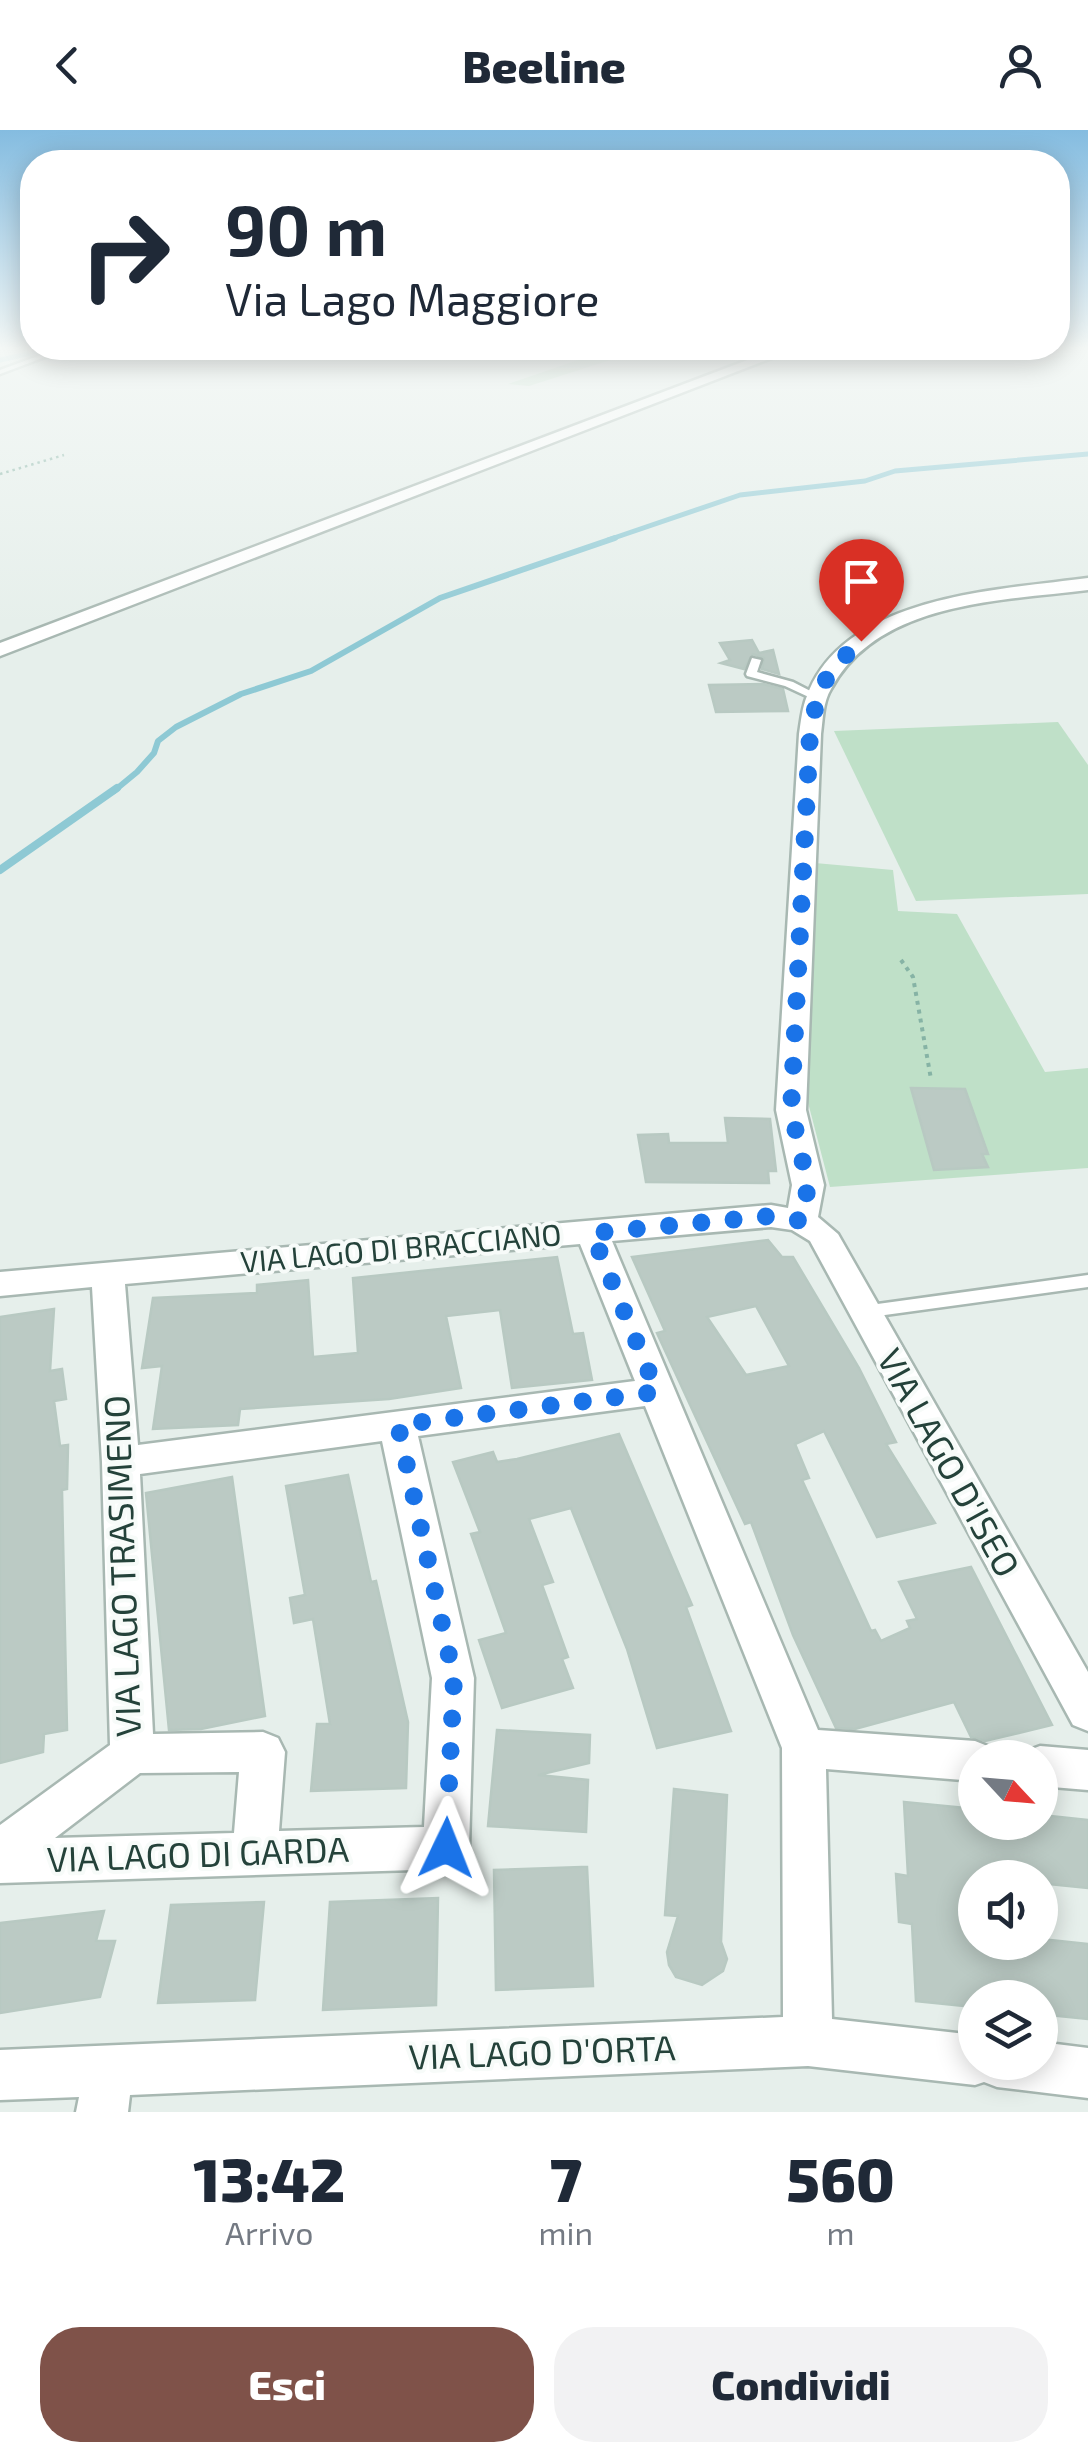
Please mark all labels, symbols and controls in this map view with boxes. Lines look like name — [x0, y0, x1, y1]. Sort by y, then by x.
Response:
icon: back — [40, 38, 95, 93]
text: Beeline — [462, 38, 626, 92]
icon: person — [993, 38, 1048, 93]
text: 90 m — [225, 186, 387, 270]
icon: right — [60, 190, 190, 320]
text: Via Lago Maggiore — [225, 271, 599, 325]
pin — [819, 539, 904, 642]
icon: arrive — [834, 554, 889, 609]
street label: VIA LAGO DI BRACCIANO — [239, 1215, 563, 1279]
street label: VIA LAGO D'ISEO — [870, 1341, 1030, 1583]
street label: VIA LAGO TRASIMENO — [94, 1394, 148, 1738]
north arrow — [958, 1740, 1058, 1840]
map controls — [958, 1740, 1058, 2080]
position arrow — [394, 1796, 498, 1900]
street label: VIA LAGO DI GARDA — [46, 1827, 350, 1879]
button: sound — [958, 1860, 1058, 1960]
button: layers — [958, 1980, 1058, 2080]
street label: VIA LAGO D'ORTA — [408, 2025, 676, 2077]
text: 13:42 — [193, 2142, 345, 2214]
text: 7 — [550, 2142, 582, 2214]
text: 560 — [786, 2142, 895, 2214]
text: Arrivo — [225, 2213, 313, 2251]
text: min — [538, 2213, 593, 2251]
text: m — [826, 2213, 855, 2251]
button: Esci — [40, 2327, 534, 2442]
button: Condividi — [554, 2327, 1048, 2442]

